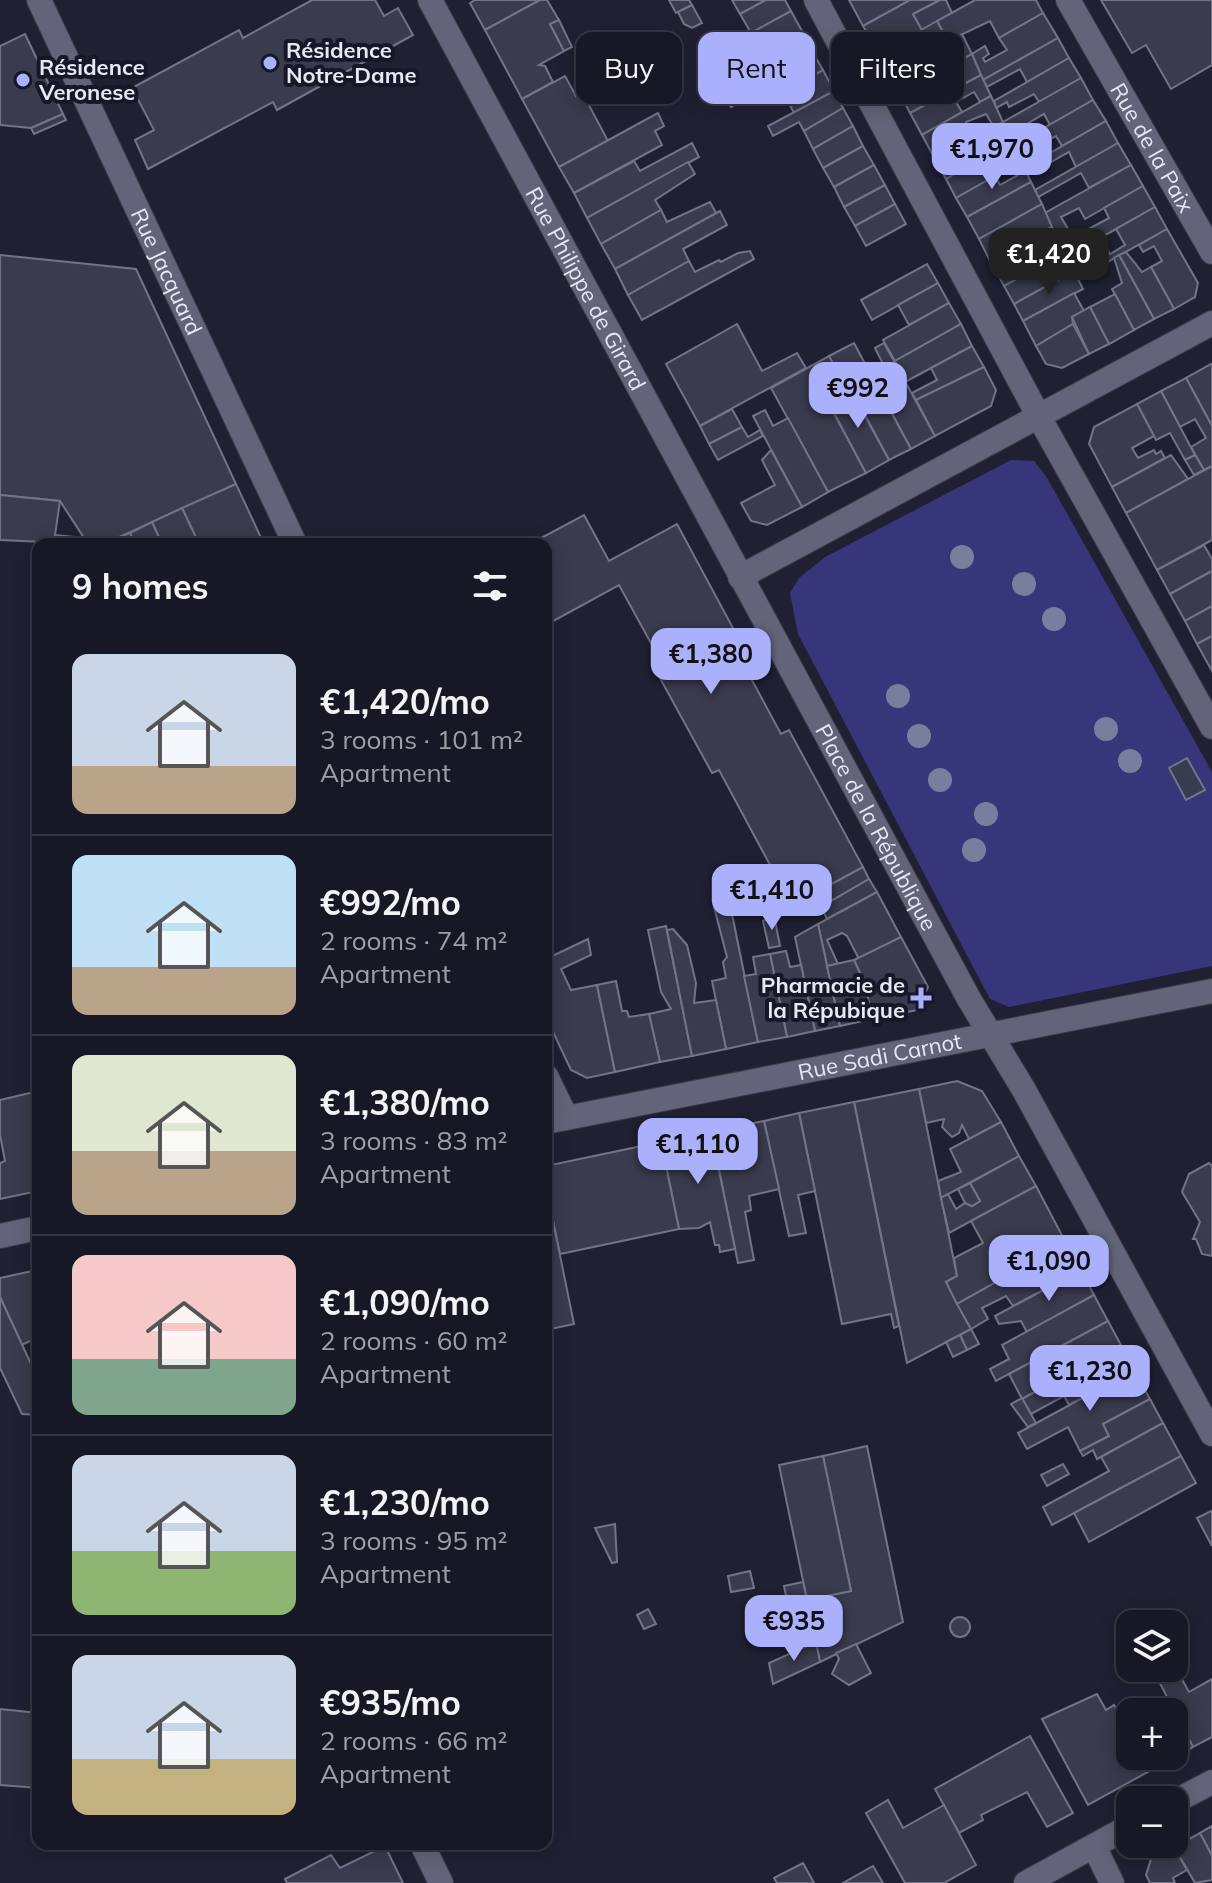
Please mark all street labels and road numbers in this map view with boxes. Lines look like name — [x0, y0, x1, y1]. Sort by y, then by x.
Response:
street label: Rue de la Paix — [1104, 78, 1201, 218]
street label: Rue Philippe de Girard — [519, 182, 652, 395]
street label: Rue Jacquard — [125, 204, 209, 339]
street label: Place de la République — [809, 719, 943, 935]
street label: Rue Sadi Carnot — [796, 1027, 964, 1086]

